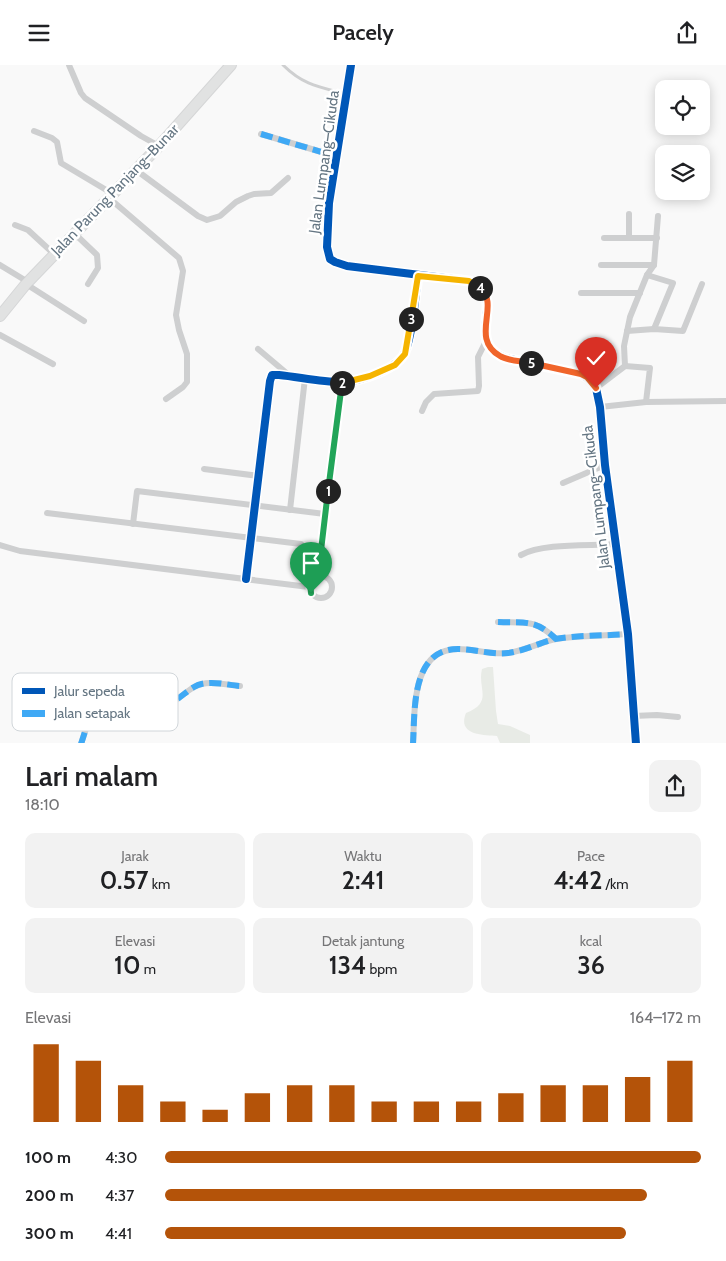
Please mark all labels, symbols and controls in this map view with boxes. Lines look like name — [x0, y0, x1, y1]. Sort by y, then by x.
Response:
icon: menu — [25, 19, 53, 47]
text: Pacely — [332, 19, 394, 46]
icon: share — [673, 19, 701, 47]
map controls — [655, 80, 710, 200]
button: locate — [655, 80, 710, 135]
street label: Jalan Lumpang–Cikuda — [305, 88, 343, 236]
street label: Jalan Parung Panjang–Bunar — [47, 120, 183, 260]
button: layers — [655, 145, 710, 200]
pin: 4 — [468, 275, 492, 301]
text: 4 — [476, 279, 485, 297]
pin: 3 — [398, 307, 424, 331]
text: 3 — [408, 310, 415, 328]
pin — [575, 337, 617, 388]
icon: check — [582, 344, 610, 372]
pin: 5 — [518, 351, 544, 375]
text: 5 — [528, 354, 535, 372]
pin: 2 — [330, 371, 354, 395]
text: 2 — [339, 374, 346, 392]
street label: Jalan Lumpang–Cikuda — [578, 423, 614, 571]
pin: 1 — [316, 479, 340, 503]
text: 1 — [326, 482, 331, 500]
pin — [290, 542, 332, 593]
icon: arrive — [297, 549, 325, 577]
legend — [12, 673, 178, 731]
text: Jalur sepeda — [53, 682, 125, 700]
text: Jalan setapak — [53, 704, 131, 722]
text: Lari malam — [25, 759, 158, 793]
button: share — [649, 760, 701, 812]
text: 18:10 — [25, 795, 60, 814]
text: Jarak — [121, 847, 149, 865]
text: Waktu — [344, 847, 382, 865]
text: Pace — [577, 847, 605, 865]
text: 0.57 — [100, 865, 149, 895]
text: 2:41 — [342, 865, 384, 895]
text: 4:42 — [553, 865, 602, 895]
text: km — [149, 875, 170, 893]
text: /km — [602, 875, 629, 893]
text: Elevasi — [115, 932, 155, 950]
text: Detak jantung — [322, 932, 404, 950]
text: kcal — [580, 932, 602, 950]
text: 10 — [114, 950, 140, 980]
text: 134 — [329, 950, 366, 980]
text: 36 — [577, 950, 605, 980]
text: m — [140, 960, 156, 978]
text: bpm — [366, 960, 397, 978]
text: Elevasi — [25, 1008, 71, 1027]
text: 164–172 m — [630, 1008, 701, 1027]
text: 100 m — [25, 1148, 71, 1167]
text: 4:30 — [105, 1148, 137, 1167]
text: 200 m — [25, 1186, 74, 1205]
text: 4:37 — [105, 1186, 134, 1205]
text: 300 m — [25, 1224, 74, 1243]
text: 4:41 — [105, 1224, 132, 1243]

